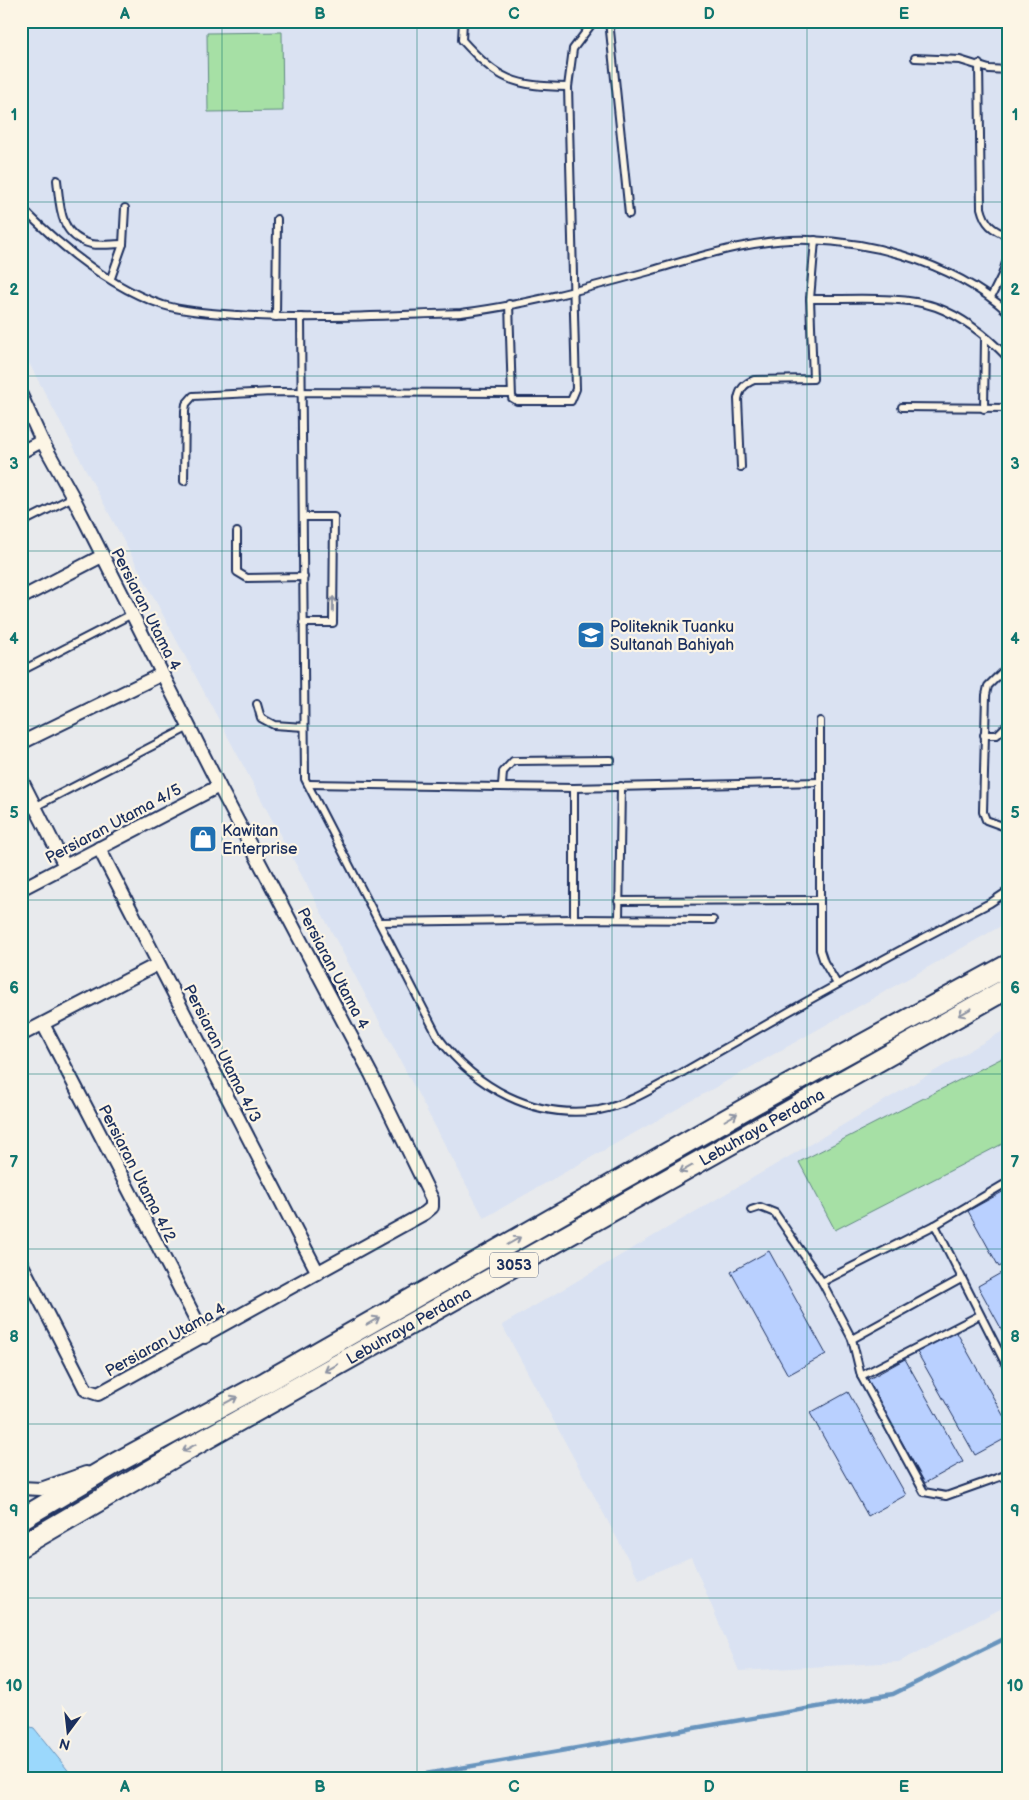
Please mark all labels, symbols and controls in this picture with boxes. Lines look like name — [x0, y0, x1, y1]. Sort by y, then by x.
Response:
text: A — [119, 5, 130, 24]
text: B — [314, 5, 326, 24]
text: C — [508, 5, 520, 24]
text: D — [703, 5, 715, 24]
text: E — [899, 5, 909, 24]
text: 1 — [11, 106, 17, 125]
text: 1 — [1012, 106, 1018, 125]
text: 2 — [9, 281, 19, 300]
text: 2 — [1010, 281, 1020, 300]
text: 3 — [9, 455, 19, 474]
text: 3 — [1010, 455, 1020, 474]
street label: Persiaran Utama 4 — [107, 545, 185, 674]
one-way arrow — [328, 596, 338, 612]
place label: Politeknik Tuanku Sultanah Bahiyah — [610, 618, 734, 655]
school or university icon: Politeknik Tuanku Sultanah Bahiyah — [576, 620, 606, 650]
text: 4 — [9, 630, 19, 649]
text: 4 — [1010, 630, 1020, 649]
street label: Persiaran Utama 4/5 — [42, 780, 185, 868]
text: 5 — [9, 804, 19, 823]
text: 5 — [1010, 804, 1020, 823]
place label: Kawitan Enterprise — [222, 822, 298, 859]
shop icon: Kawitan Enterprise — [188, 824, 218, 854]
street label: Persiaran Utama 4 — [293, 905, 373, 1033]
text: 6 — [9, 979, 19, 998]
text: 6 — [1010, 979, 1020, 998]
street label: Persiaran Utama 4/3 — [179, 982, 265, 1126]
one-way arrow — [958, 1008, 973, 1017]
street label: Lebuhraya Perdana — [696, 1085, 828, 1171]
street label: Persiaran Utama 4/2 — [94, 1102, 180, 1246]
one-way arrow — [724, 1112, 739, 1122]
text: 7 — [10, 1153, 19, 1172]
text: 7 — [1011, 1153, 1020, 1172]
one-way arrow — [679, 1164, 694, 1174]
one-way arrow — [507, 1235, 521, 1245]
road number: 3053 — [490, 1252, 538, 1278]
street label: Lebuhraya Perdana — [343, 1284, 475, 1369]
street label: Persiaran Utama 4 — [102, 1299, 230, 1381]
one-way arrow — [365, 1316, 380, 1325]
text: 8 — [9, 1328, 19, 1347]
text: 8 — [1010, 1328, 1020, 1347]
one-way arrow — [324, 1364, 338, 1374]
one-way arrow — [224, 1395, 238, 1405]
one-way arrow — [182, 1443, 197, 1453]
text: 9 — [9, 1502, 19, 1521]
text: 9 — [1010, 1502, 1020, 1521]
text: 10 — [6, 1677, 22, 1696]
text: 10 — [1007, 1677, 1023, 1696]
north arrow — [42, 1708, 92, 1758]
text: N — [57, 1735, 72, 1754]
text: A — [119, 1778, 130, 1797]
text: B — [314, 1778, 326, 1797]
text: C — [508, 1778, 520, 1797]
text: D — [703, 1778, 715, 1797]
text: E — [899, 1778, 909, 1797]

